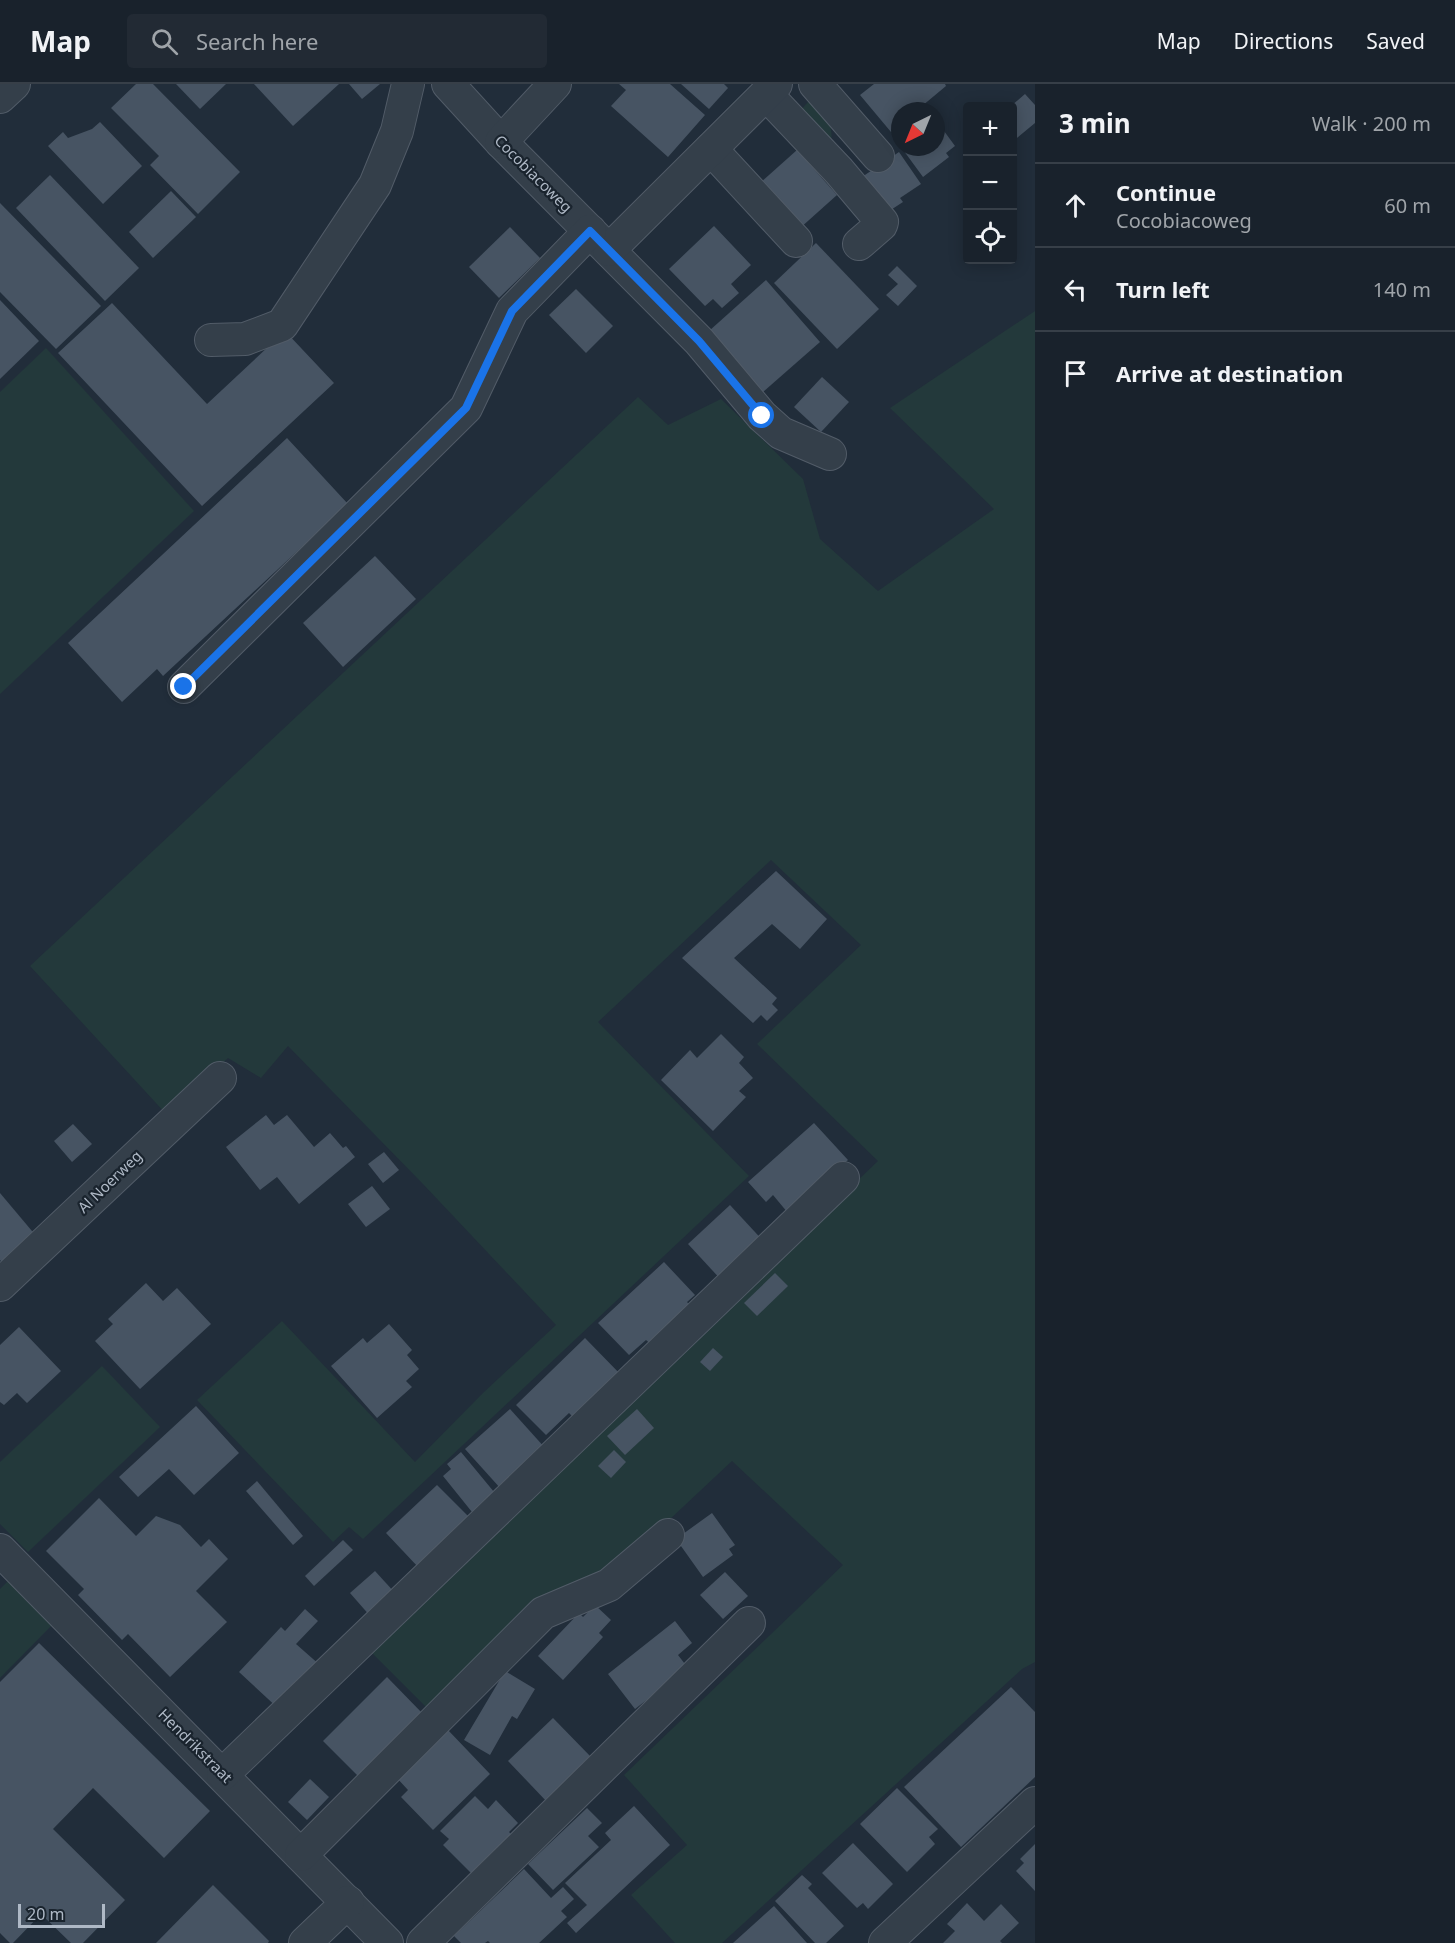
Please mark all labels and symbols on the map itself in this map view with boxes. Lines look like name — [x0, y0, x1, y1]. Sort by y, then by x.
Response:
north arrow — [891, 102, 945, 156]
street label: Cocobiacoweg — [491, 130, 577, 216]
route start — [748, 402, 774, 428]
route end — [170, 673, 196, 699]
street label: Al Noerweg — [73, 1146, 146, 1217]
street label: Hendrikstraat — [154, 1704, 237, 1787]
scale bar — [18, 1901, 105, 1928]

